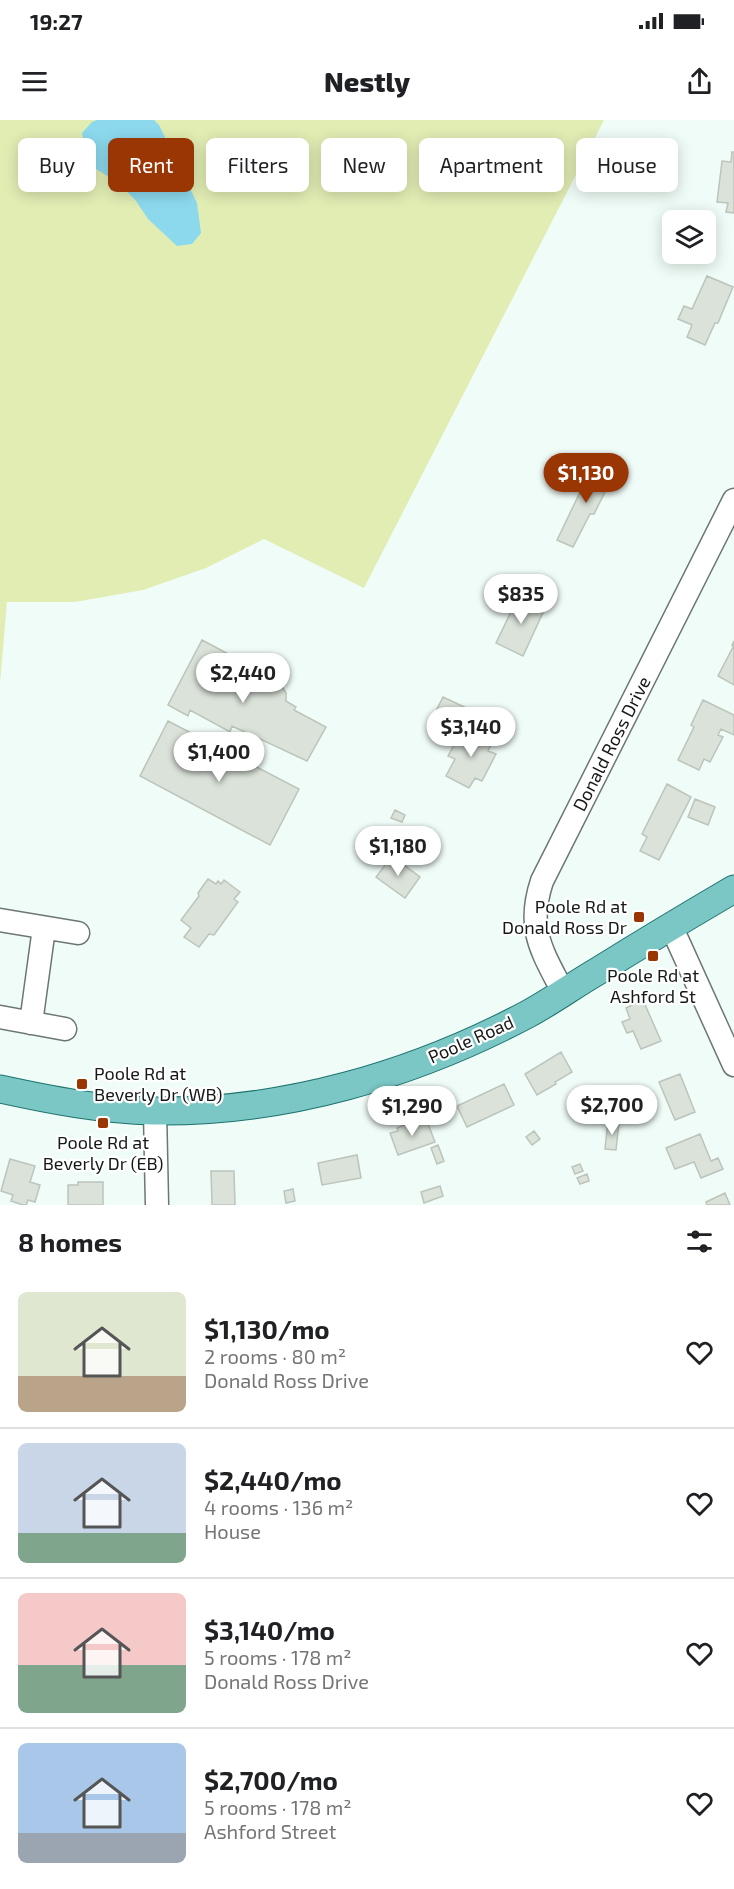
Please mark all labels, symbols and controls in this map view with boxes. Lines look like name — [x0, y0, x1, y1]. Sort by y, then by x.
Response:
text: 19:27 — [30, 8, 83, 34]
icon: menu — [18, 65, 51, 98]
text: Nestly — [324, 65, 410, 97]
icon: share — [683, 65, 716, 98]
chip: Buy — [18, 138, 96, 192]
chip: Rent — [108, 138, 194, 192]
chip: Filters — [206, 138, 309, 192]
chip: New — [321, 138, 407, 192]
chip: Apartment — [419, 138, 564, 192]
chip: House — [576, 138, 678, 192]
map controls — [662, 210, 716, 264]
button: layers — [662, 210, 716, 264]
pin: $1,130 — [537, 453, 635, 504]
text: $1,130 — [558, 460, 614, 484]
pin: $835 — [485, 574, 557, 625]
text: $835 — [498, 581, 544, 605]
pin: $2,440 — [194, 653, 292, 704]
text: $2,440 — [210, 660, 276, 684]
street label: Donald Ross Drive — [568, 672, 655, 815]
pin: $3,140 — [422, 707, 520, 758]
text: $3,140 — [441, 714, 501, 738]
pin: $1,400 — [170, 732, 268, 783]
text: $1,400 — [188, 739, 250, 763]
pin: $1,180 — [349, 826, 447, 877]
text: $1,180 — [369, 833, 427, 857]
place label: Poole Rd at Donald Ross Dr — [502, 895, 627, 938]
marker: Poole Rd at Donald Ross Dr — [632, 910, 646, 924]
marker: Poole Rd at Ashford St — [646, 949, 660, 963]
place label: Poole Rd at Ashford St — [607, 964, 699, 1007]
street label: Poole Road — [424, 1010, 517, 1068]
place label: Poole Rd at Beverly Dr (WB) — [94, 1062, 222, 1105]
marker: Poole Rd at Beverly Dr (WB) — [75, 1077, 89, 1091]
pin: $2,700 — [563, 1085, 661, 1136]
pin: $1,290 — [363, 1086, 461, 1137]
text: $2,700 — [580, 1092, 644, 1116]
text: $1,290 — [381, 1093, 443, 1117]
marker: Poole Rd at Beverly Dr (EB) — [96, 1116, 110, 1130]
place label: Poole Rd at Beverly Dr (EB) — [43, 1131, 163, 1174]
icon: filters — [683, 1225, 716, 1258]
text: 8 homes — [18, 1226, 122, 1257]
text: $1,130/mo — [204, 1313, 330, 1344]
icon: home — [66, 1316, 138, 1388]
icon: heart — [683, 1336, 716, 1369]
text: 2 rooms · 80 m² — [204, 1344, 346, 1368]
text: Donald Ross Drive — [204, 1368, 369, 1392]
text: $2,440/mo — [204, 1464, 342, 1495]
icon: home — [66, 1467, 138, 1539]
icon: heart — [683, 1487, 716, 1520]
text: 4 rooms · 136 m² — [204, 1495, 353, 1519]
text: House — [204, 1519, 261, 1543]
text: $3,140/mo — [204, 1614, 335, 1645]
icon: home — [66, 1617, 138, 1689]
icon: heart — [683, 1637, 716, 1670]
text: 5 rooms · 178 m² — [204, 1645, 352, 1669]
text: Donald Ross Drive — [204, 1669, 369, 1693]
text: $2,700/mo — [204, 1764, 338, 1795]
icon: home — [66, 1767, 138, 1839]
icon: heart — [683, 1787, 716, 1820]
text: 5 rooms · 178 m² — [204, 1795, 352, 1819]
text: Ashford Street — [204, 1819, 336, 1843]

